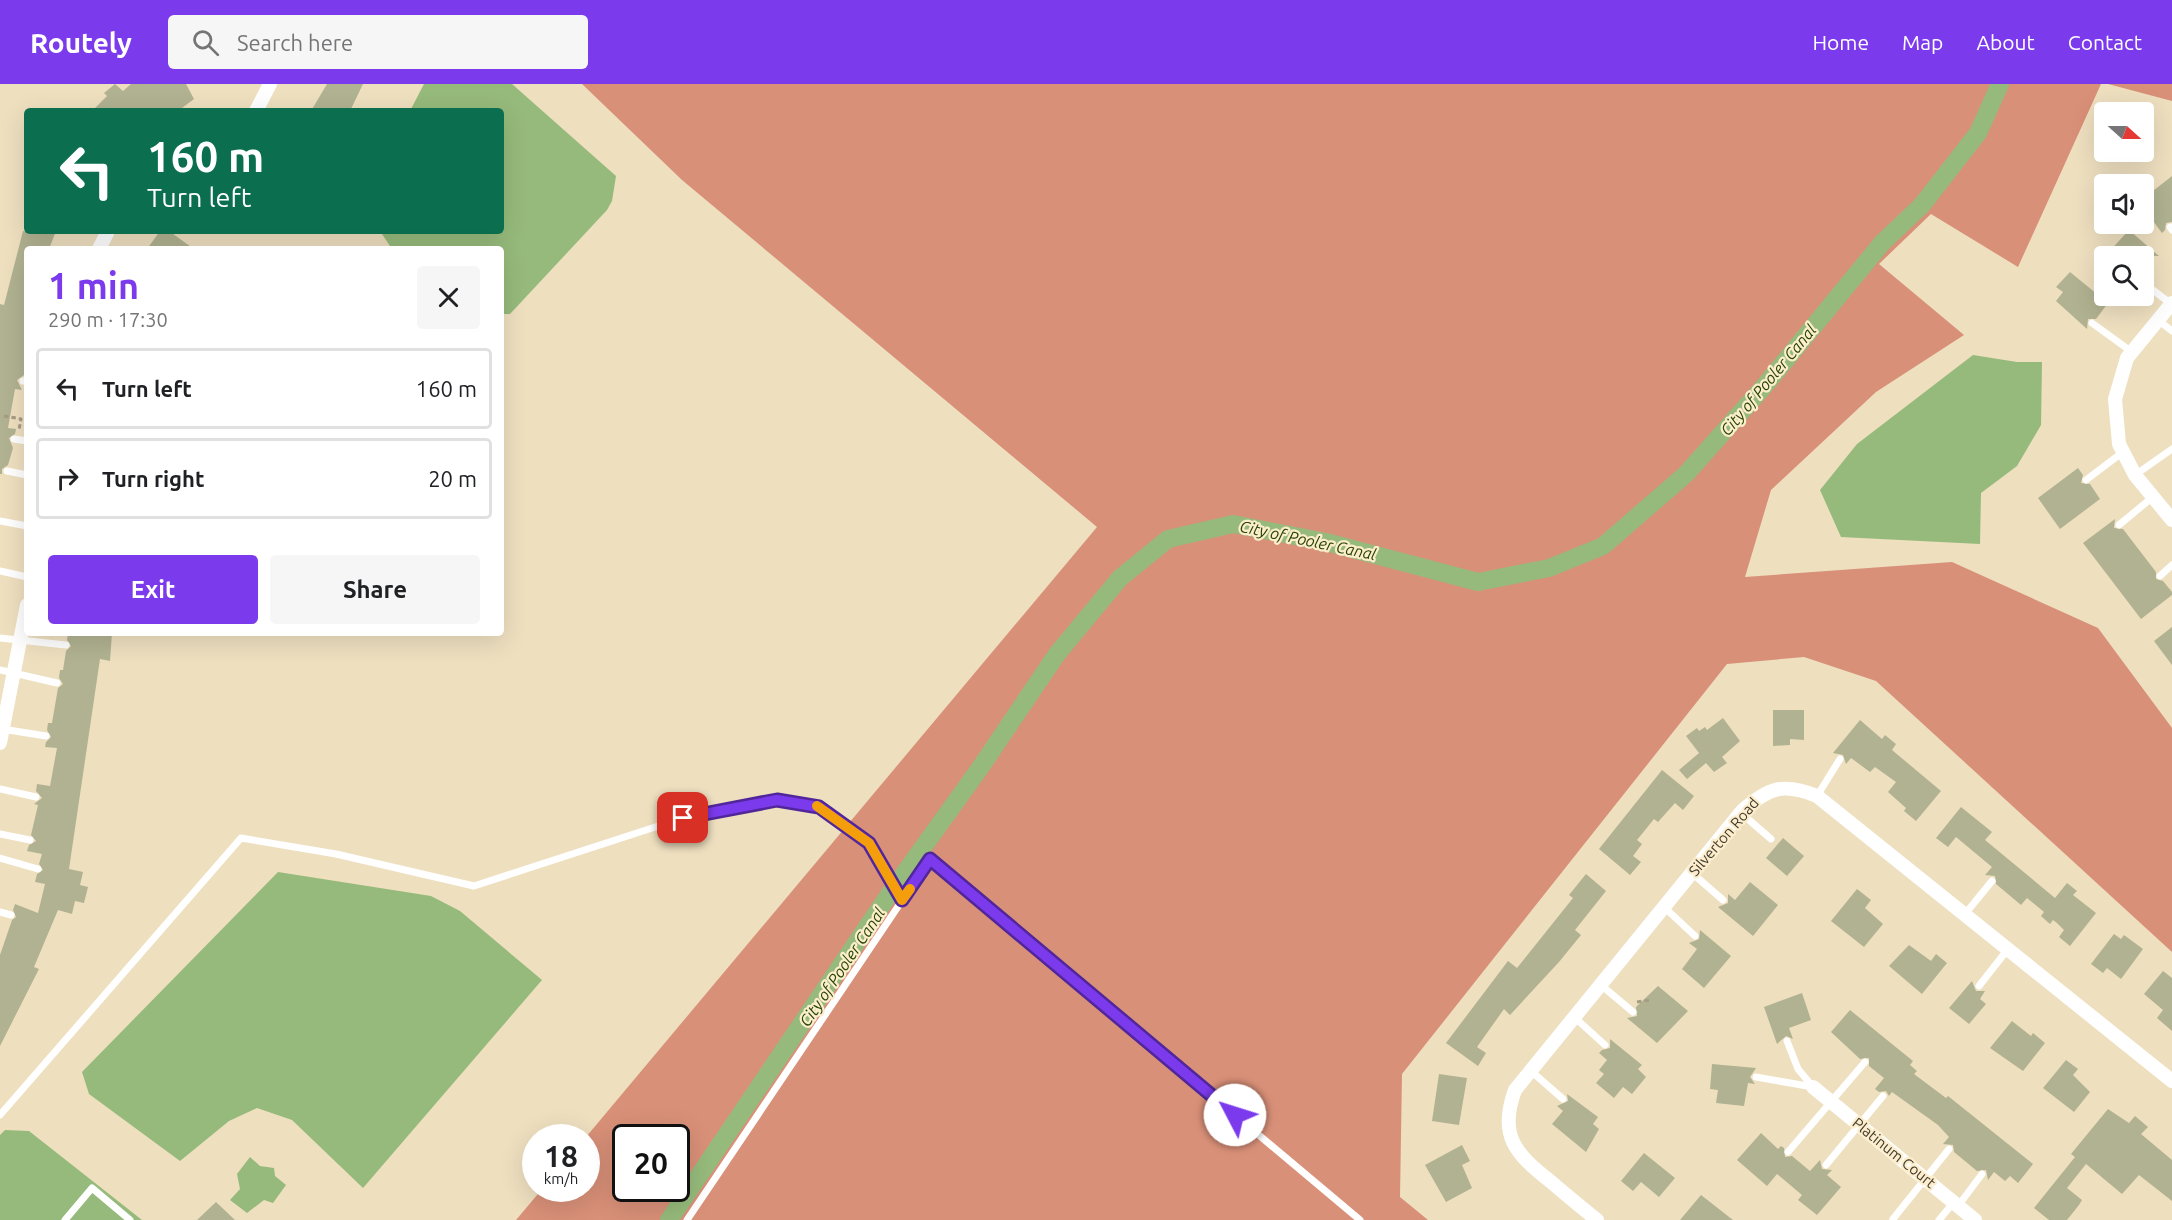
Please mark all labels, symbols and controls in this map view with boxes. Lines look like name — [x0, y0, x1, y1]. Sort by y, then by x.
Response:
search box — [168, 15, 588, 69]
icon: search — [189, 26, 222, 59]
text: Routely — [30, 27, 132, 58]
text: Search here — [237, 30, 353, 55]
text: Home — [1812, 30, 1869, 54]
text: Map — [1902, 30, 1943, 54]
text: About — [1976, 30, 2035, 54]
text: Contact — [2068, 30, 2142, 54]
north arrow — [2094, 102, 2154, 162]
map controls — [2094, 102, 2154, 306]
icon: left — [48, 132, 126, 210]
text: 160 m — [147, 133, 264, 180]
button: sound — [2094, 174, 2154, 234]
text: Turn left — [147, 182, 251, 212]
button: search — [2094, 246, 2154, 306]
text: 1 min — [48, 265, 139, 306]
button: close — [417, 266, 480, 329]
text: 290 m · 17:30 — [48, 308, 168, 331]
water label: City of Pooler Canal — [1716, 321, 1820, 439]
icon: left — [51, 372, 84, 405]
text: Turn left — [102, 376, 192, 401]
text: 160 m — [416, 376, 477, 401]
icon: right — [51, 462, 84, 495]
text: Turn right — [102, 466, 204, 491]
text: 20 m — [428, 466, 477, 491]
water label: City of Pooler Canal — [1238, 517, 1378, 563]
button: Exit — [48, 555, 258, 624]
button: Share — [270, 555, 480, 624]
pin — [657, 792, 708, 843]
street label: Silverton Road — [1685, 794, 1762, 879]
icon: arrive — [666, 801, 699, 834]
water label: City of Pooler Canal — [796, 904, 889, 1030]
position arrow — [1203, 1083, 1267, 1147]
street label: Platinum Court — [1849, 1114, 1939, 1191]
speed limit sign: 20 — [612, 1124, 690, 1202]
text: 18 — [544, 1139, 578, 1173]
text: km/h — [544, 1170, 578, 1187]

